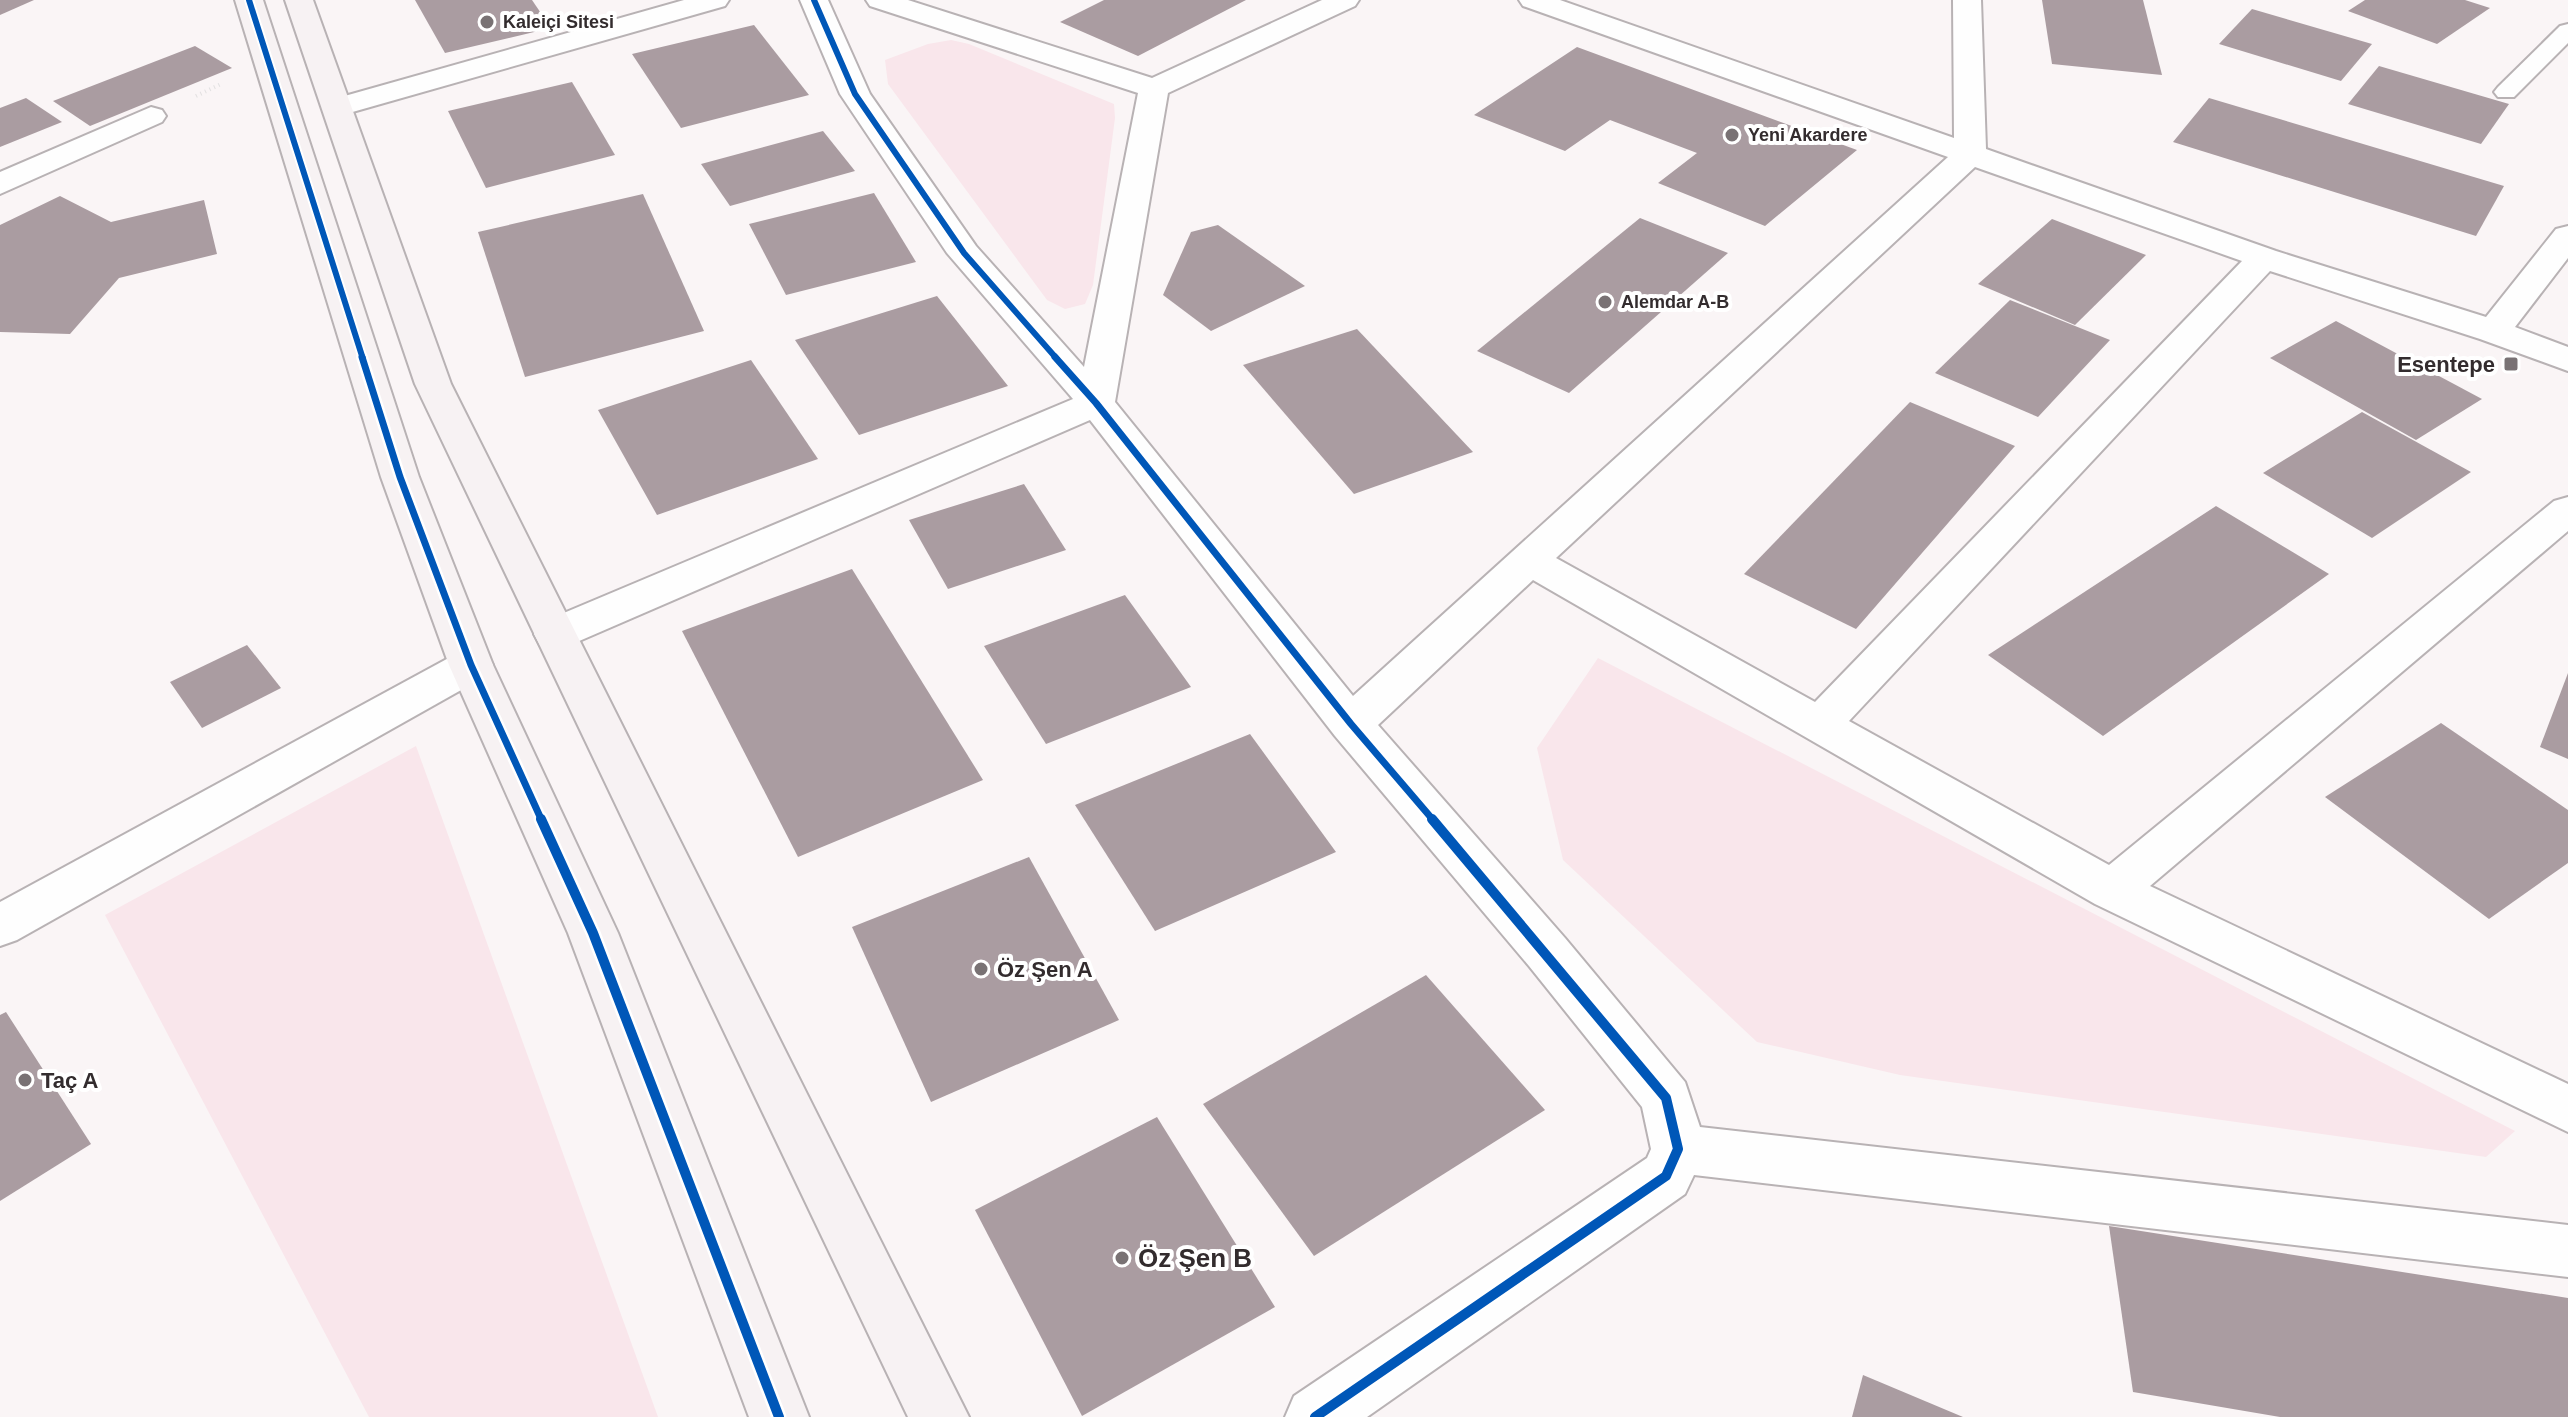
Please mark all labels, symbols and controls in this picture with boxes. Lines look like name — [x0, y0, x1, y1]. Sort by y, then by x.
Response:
place label: Kaleiçi Sitesi — [503, 12, 614, 32]
marker: Kaleiçi Sitesi — [478, 13, 496, 31]
place label: Yeni Akardere — [1748, 125, 1867, 145]
marker: Yeni Akardere — [1723, 126, 1741, 144]
place label: Alemdar A-B — [1621, 292, 1729, 312]
marker: Alemdar A-B — [1596, 293, 1614, 311]
place label: Esentepe — [2397, 352, 2495, 377]
marker: Esentepe — [2502, 355, 2520, 373]
place label: Öz Şen A — [997, 957, 1093, 982]
marker: Öz Şen A — [972, 960, 990, 978]
place label: Taç A — [41, 1068, 99, 1093]
marker: Taç A — [16, 1071, 34, 1089]
place label: Öz Şen B — [1138, 1243, 1252, 1273]
marker: Öz Şen B — [1113, 1249, 1131, 1267]

